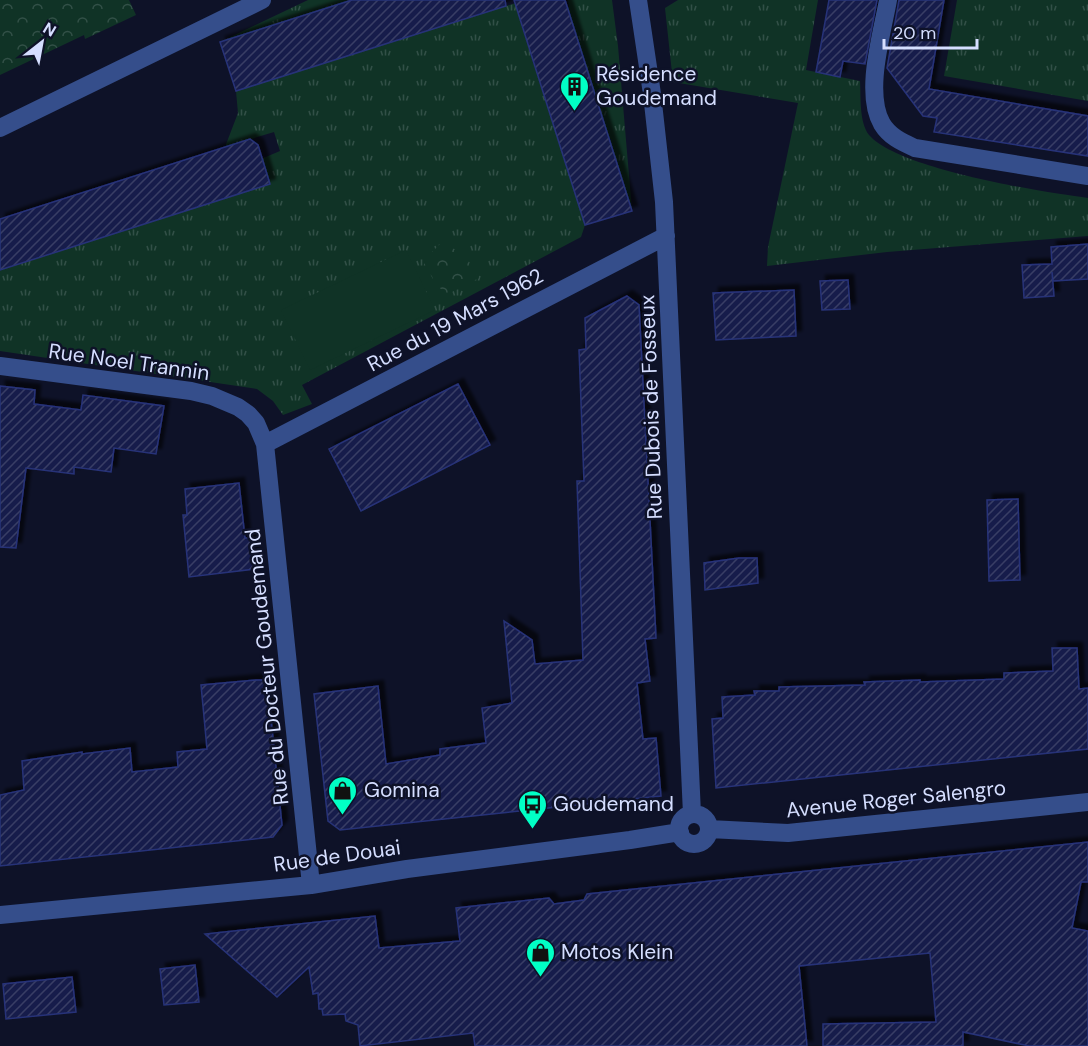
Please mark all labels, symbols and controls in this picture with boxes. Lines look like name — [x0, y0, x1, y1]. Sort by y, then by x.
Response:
north arrow — [12, 12, 72, 72]
scale bar — [884, 12, 977, 50]
text: N — [39, 18, 60, 42]
text: 20 m — [893, 21, 936, 45]
place label: Résidence Goudemand — [596, 60, 717, 112]
building icon: Résidence Goudemand — [559, 70, 591, 112]
street label: Rue du 19 Mars 1962 — [362, 262, 548, 378]
street label: Rue Dubois de Fosseux — [633, 294, 669, 520]
street label: Rue Noel Trannin — [47, 337, 211, 387]
street label: Rue du Docteur Goudemand — [239, 528, 295, 806]
shop icon: Gomina — [327, 774, 359, 816]
street label: Avenue Roger Salengro — [785, 774, 1007, 824]
place label: Gomina — [364, 776, 440, 804]
bus stop icon: Goudemand — [516, 788, 548, 830]
place label: Goudemand — [553, 790, 674, 818]
street label: Rue de Douai — [272, 833, 402, 879]
shop icon: Motos Klein — [524, 936, 556, 978]
place label: Motos Klein — [561, 938, 673, 966]

